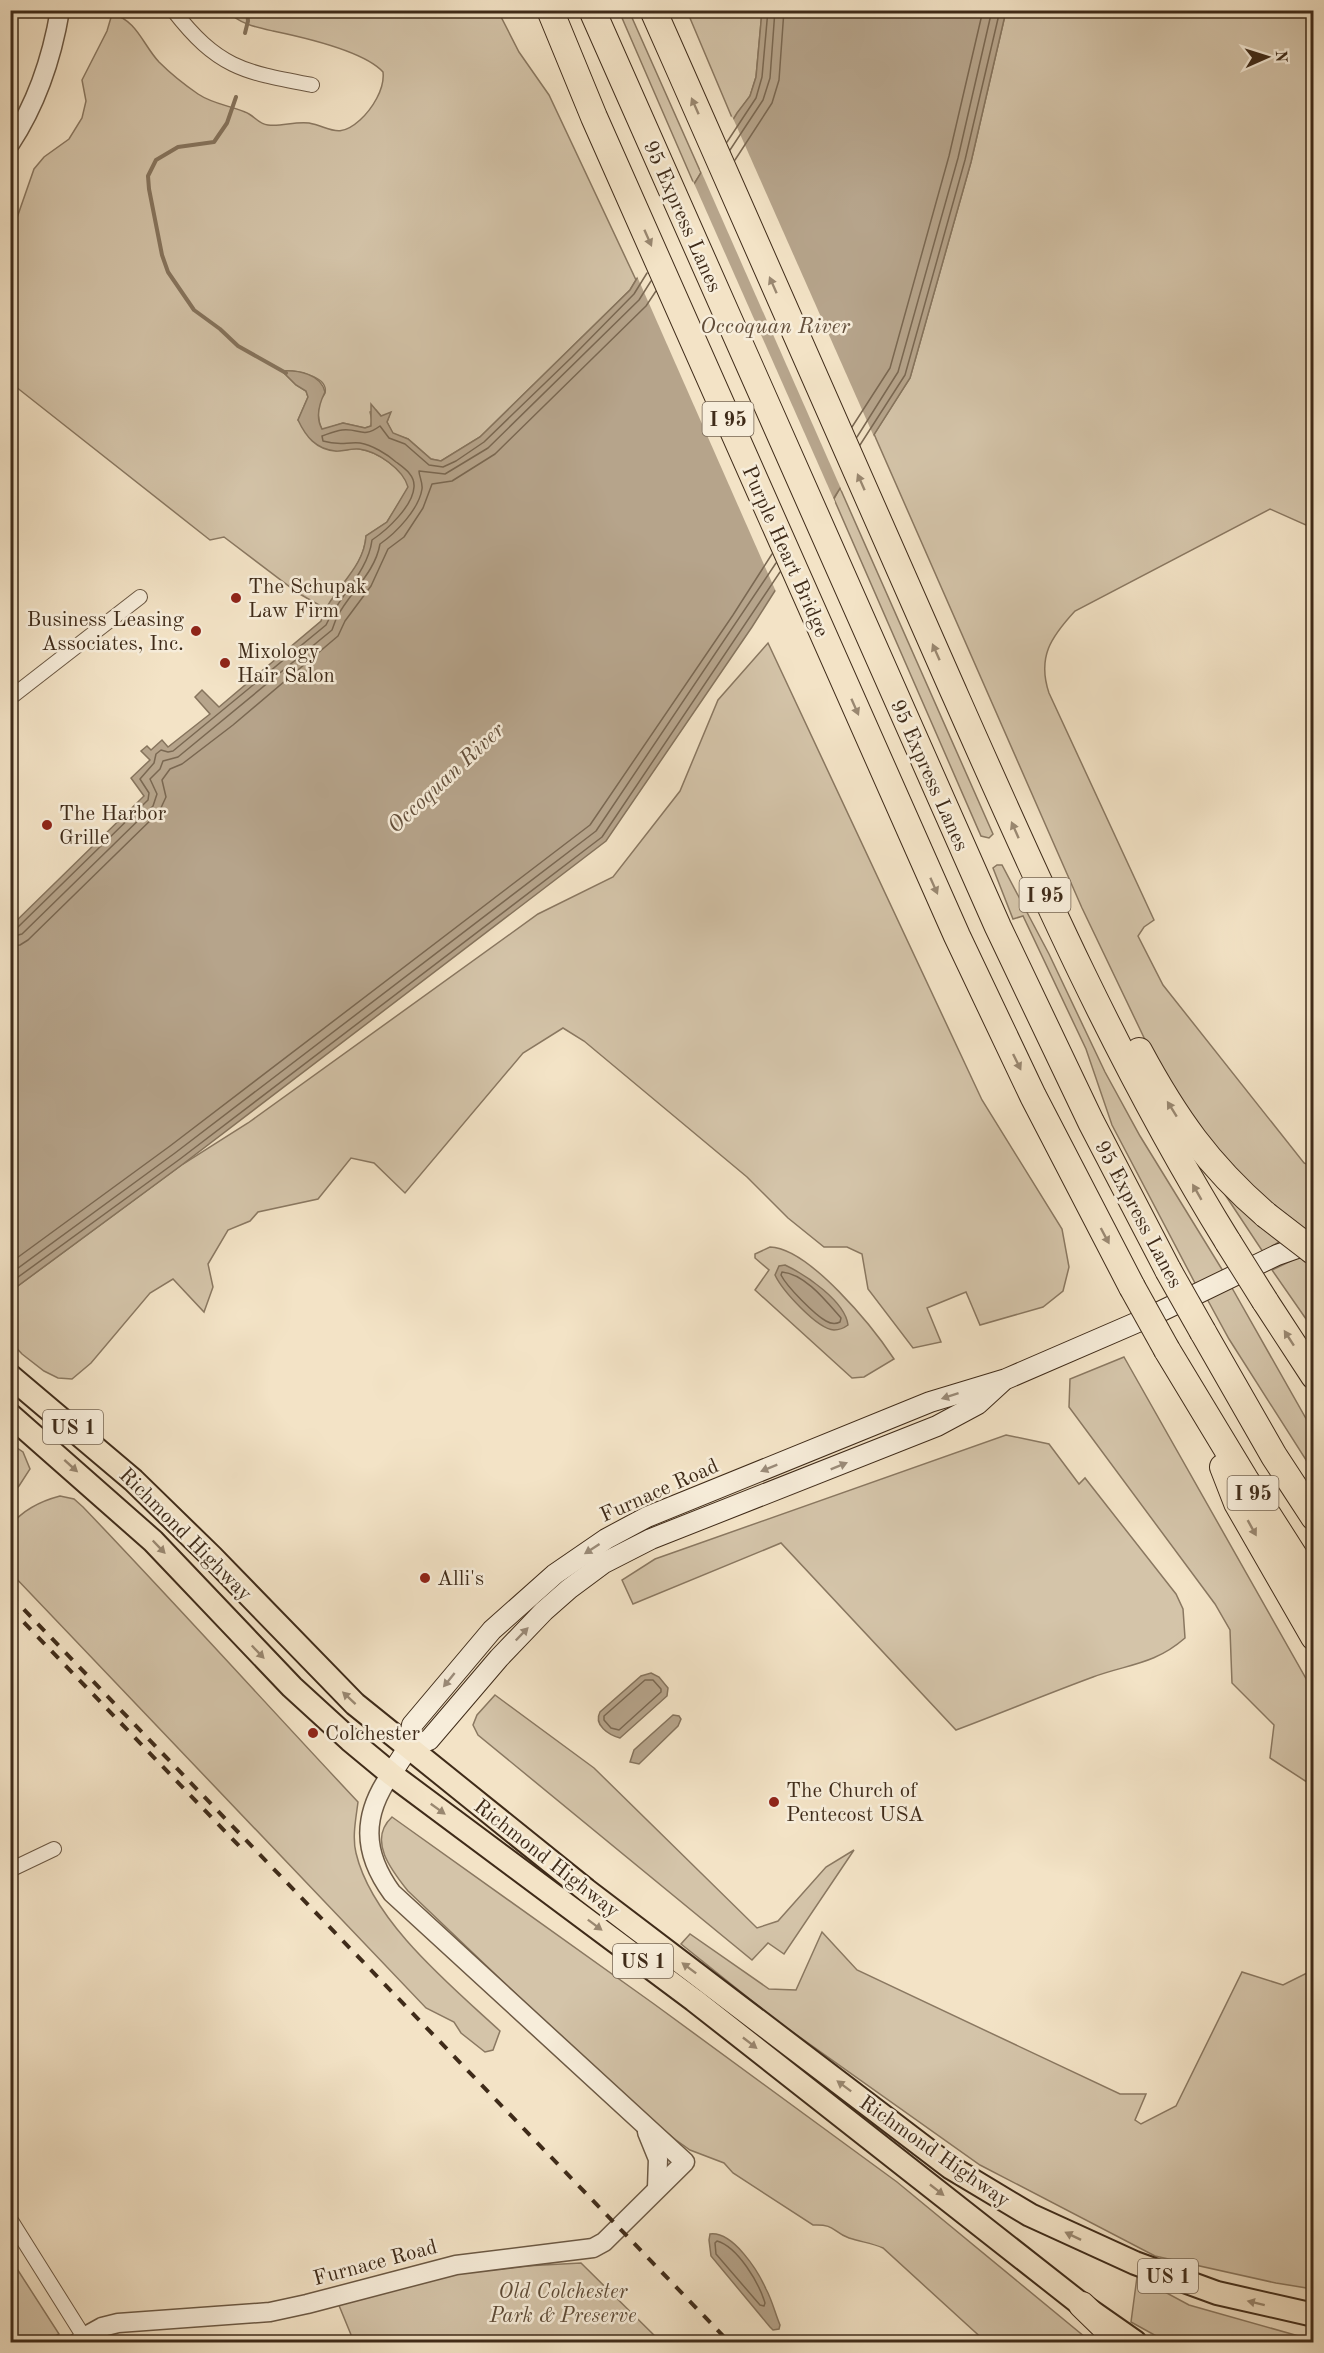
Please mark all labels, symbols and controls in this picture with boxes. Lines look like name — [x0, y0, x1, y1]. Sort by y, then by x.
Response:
north arrow — [1237, 27, 1297, 87]
text: N — [1272, 50, 1288, 64]
one-way arrow — [690, 97, 700, 115]
street label: 95 Express Lanes — [639, 138, 724, 296]
one-way arrow — [643, 230, 653, 248]
one-way arrow — [769, 276, 778, 293]
water label: Occoquan River — [700, 316, 851, 338]
road number: I 95 — [702, 402, 754, 436]
street label: Purple Heart Bridge — [737, 463, 832, 641]
one-way arrow — [856, 473, 866, 491]
place label: The Schupak Law Firm — [248, 577, 367, 622]
marker: The Schupak Law Firm — [229, 591, 243, 605]
place label: Business Leasing Associates, Inc. — [27, 610, 185, 655]
marker: Business Leasing Associates, Inc. — [189, 624, 203, 638]
place label: Mixology Hair Salon — [237, 642, 335, 687]
one-way arrow — [931, 643, 940, 661]
marker: Mixology Hair Salon — [218, 656, 232, 670]
street label: 95 Express Lanes — [886, 697, 971, 855]
one-way arrow — [850, 699, 860, 717]
water label: Occoquan River — [384, 719, 509, 838]
place label: The Harbor Grille — [59, 804, 167, 849]
marker: The Harbor Grille — [40, 818, 54, 832]
one-way arrow — [1011, 822, 1020, 839]
one-way arrow — [930, 877, 939, 894]
road number: I 95 — [1020, 878, 1070, 912]
one-way arrow — [1012, 1054, 1021, 1071]
one-way arrow — [1167, 1101, 1178, 1117]
street label: 95 Express Lanes — [1090, 1138, 1185, 1292]
one-way arrow — [1192, 1184, 1203, 1200]
one-way arrow — [1100, 1228, 1110, 1245]
one-way arrow — [1284, 1330, 1295, 1346]
one-way arrow — [941, 1392, 959, 1401]
road number: US 1 — [43, 1410, 103, 1444]
street label: Furnace Road — [597, 1456, 722, 1527]
one-way arrow — [63, 1459, 78, 1472]
one-way arrow — [830, 1461, 848, 1471]
one-way arrow — [759, 1463, 777, 1473]
street label: Richmond Highway — [114, 1465, 255, 1606]
road number: I 95 — [1228, 1476, 1278, 1510]
one-way arrow — [1246, 1519, 1256, 1536]
one-way arrow — [152, 1540, 166, 1555]
one-way arrow — [583, 1543, 600, 1554]
place label: Alli's — [437, 1569, 484, 1590]
marker: Alli's — [418, 1571, 432, 1585]
one-way arrow — [515, 1627, 528, 1642]
one-way arrow — [251, 1644, 265, 1659]
one-way arrow — [442, 1672, 455, 1688]
one-way arrow — [342, 1691, 357, 1705]
place label: Colchester — [325, 1724, 421, 1745]
marker: Colchester — [306, 1726, 320, 1740]
place label: The Church of Pentecost USA — [786, 1781, 924, 1826]
marker: The Church of Pentecost USA — [767, 1795, 781, 1809]
street label: Richmond Highway — [469, 1796, 623, 1922]
one-way arrow — [431, 1802, 446, 1814]
one-way arrow — [586, 1919, 602, 1931]
road number: US 1 — [613, 1944, 673, 1978]
one-way arrow — [681, 1962, 697, 1974]
one-way arrow — [742, 2037, 758, 2050]
one-way arrow — [836, 2081, 851, 2093]
street label: Richmond Highway — [855, 2092, 1013, 2212]
one-way arrow — [929, 2183, 944, 2195]
one-way arrow — [1065, 2232, 1082, 2241]
street label: Furnace Road — [311, 2237, 440, 2290]
road number: US 1 — [1138, 2259, 1198, 2293]
park label: Old Colchester Park & Preserve — [488, 2282, 637, 2327]
one-way arrow — [1247, 2297, 1266, 2307]

